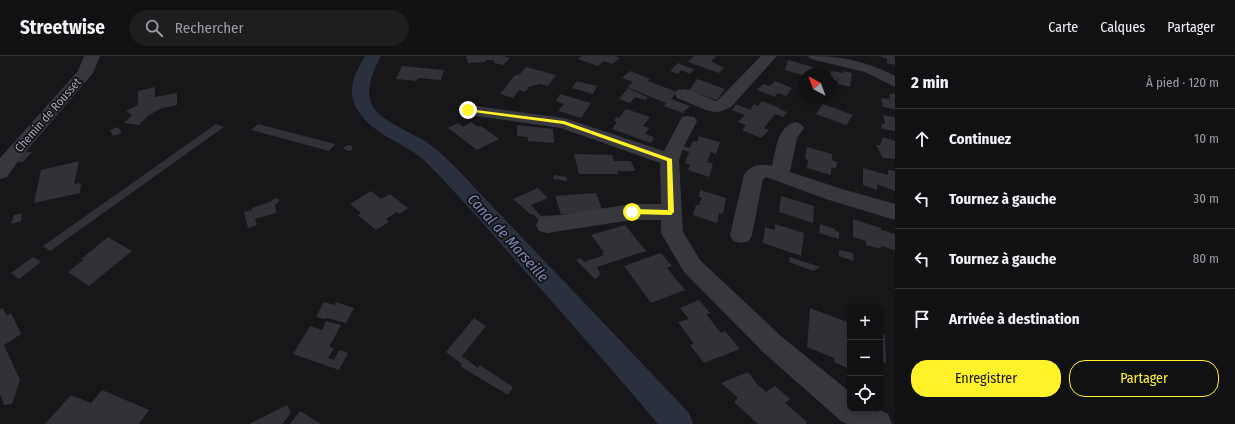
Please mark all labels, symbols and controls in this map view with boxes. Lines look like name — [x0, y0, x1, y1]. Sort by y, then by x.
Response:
search box — [129, 10, 409, 46]
text: Streetwise — [20, 16, 105, 39]
icon: search — [143, 17, 165, 39]
text: Rechercher — [175, 19, 244, 37]
text: Carte — [1048, 19, 1078, 36]
text: Calques — [1100, 19, 1145, 36]
text: Partager — [1167, 19, 1215, 36]
north arrow — [799, 68, 835, 104]
text: 2 min — [911, 72, 949, 93]
street label: Chemin de Rousset — [12, 75, 84, 155]
text: À pied · 120 m — [1146, 75, 1219, 90]
route end — [459, 101, 477, 119]
icon: ahead — [911, 128, 933, 150]
text: Continuez — [949, 130, 1011, 148]
text: 10 m — [1194, 131, 1219, 146]
icon: left — [911, 188, 933, 210]
water label: Canal de Marseille — [464, 190, 552, 286]
text: Tournez à gauche — [949, 190, 1056, 208]
text: 30 m — [1193, 191, 1219, 206]
route start — [623, 203, 641, 221]
icon: left — [911, 248, 933, 270]
text: Tournez à gauche — [949, 250, 1056, 268]
text: 80 m — [1193, 251, 1219, 266]
map controls — [847, 304, 883, 412]
button: + — [847, 304, 883, 340]
icon: arrive — [911, 308, 933, 330]
text: Arrivée à destination — [949, 310, 1080, 328]
button: − — [847, 340, 883, 376]
button: Enregistrer — [911, 360, 1061, 397]
button: Partager — [1069, 360, 1219, 397]
button: locate — [847, 376, 883, 412]

